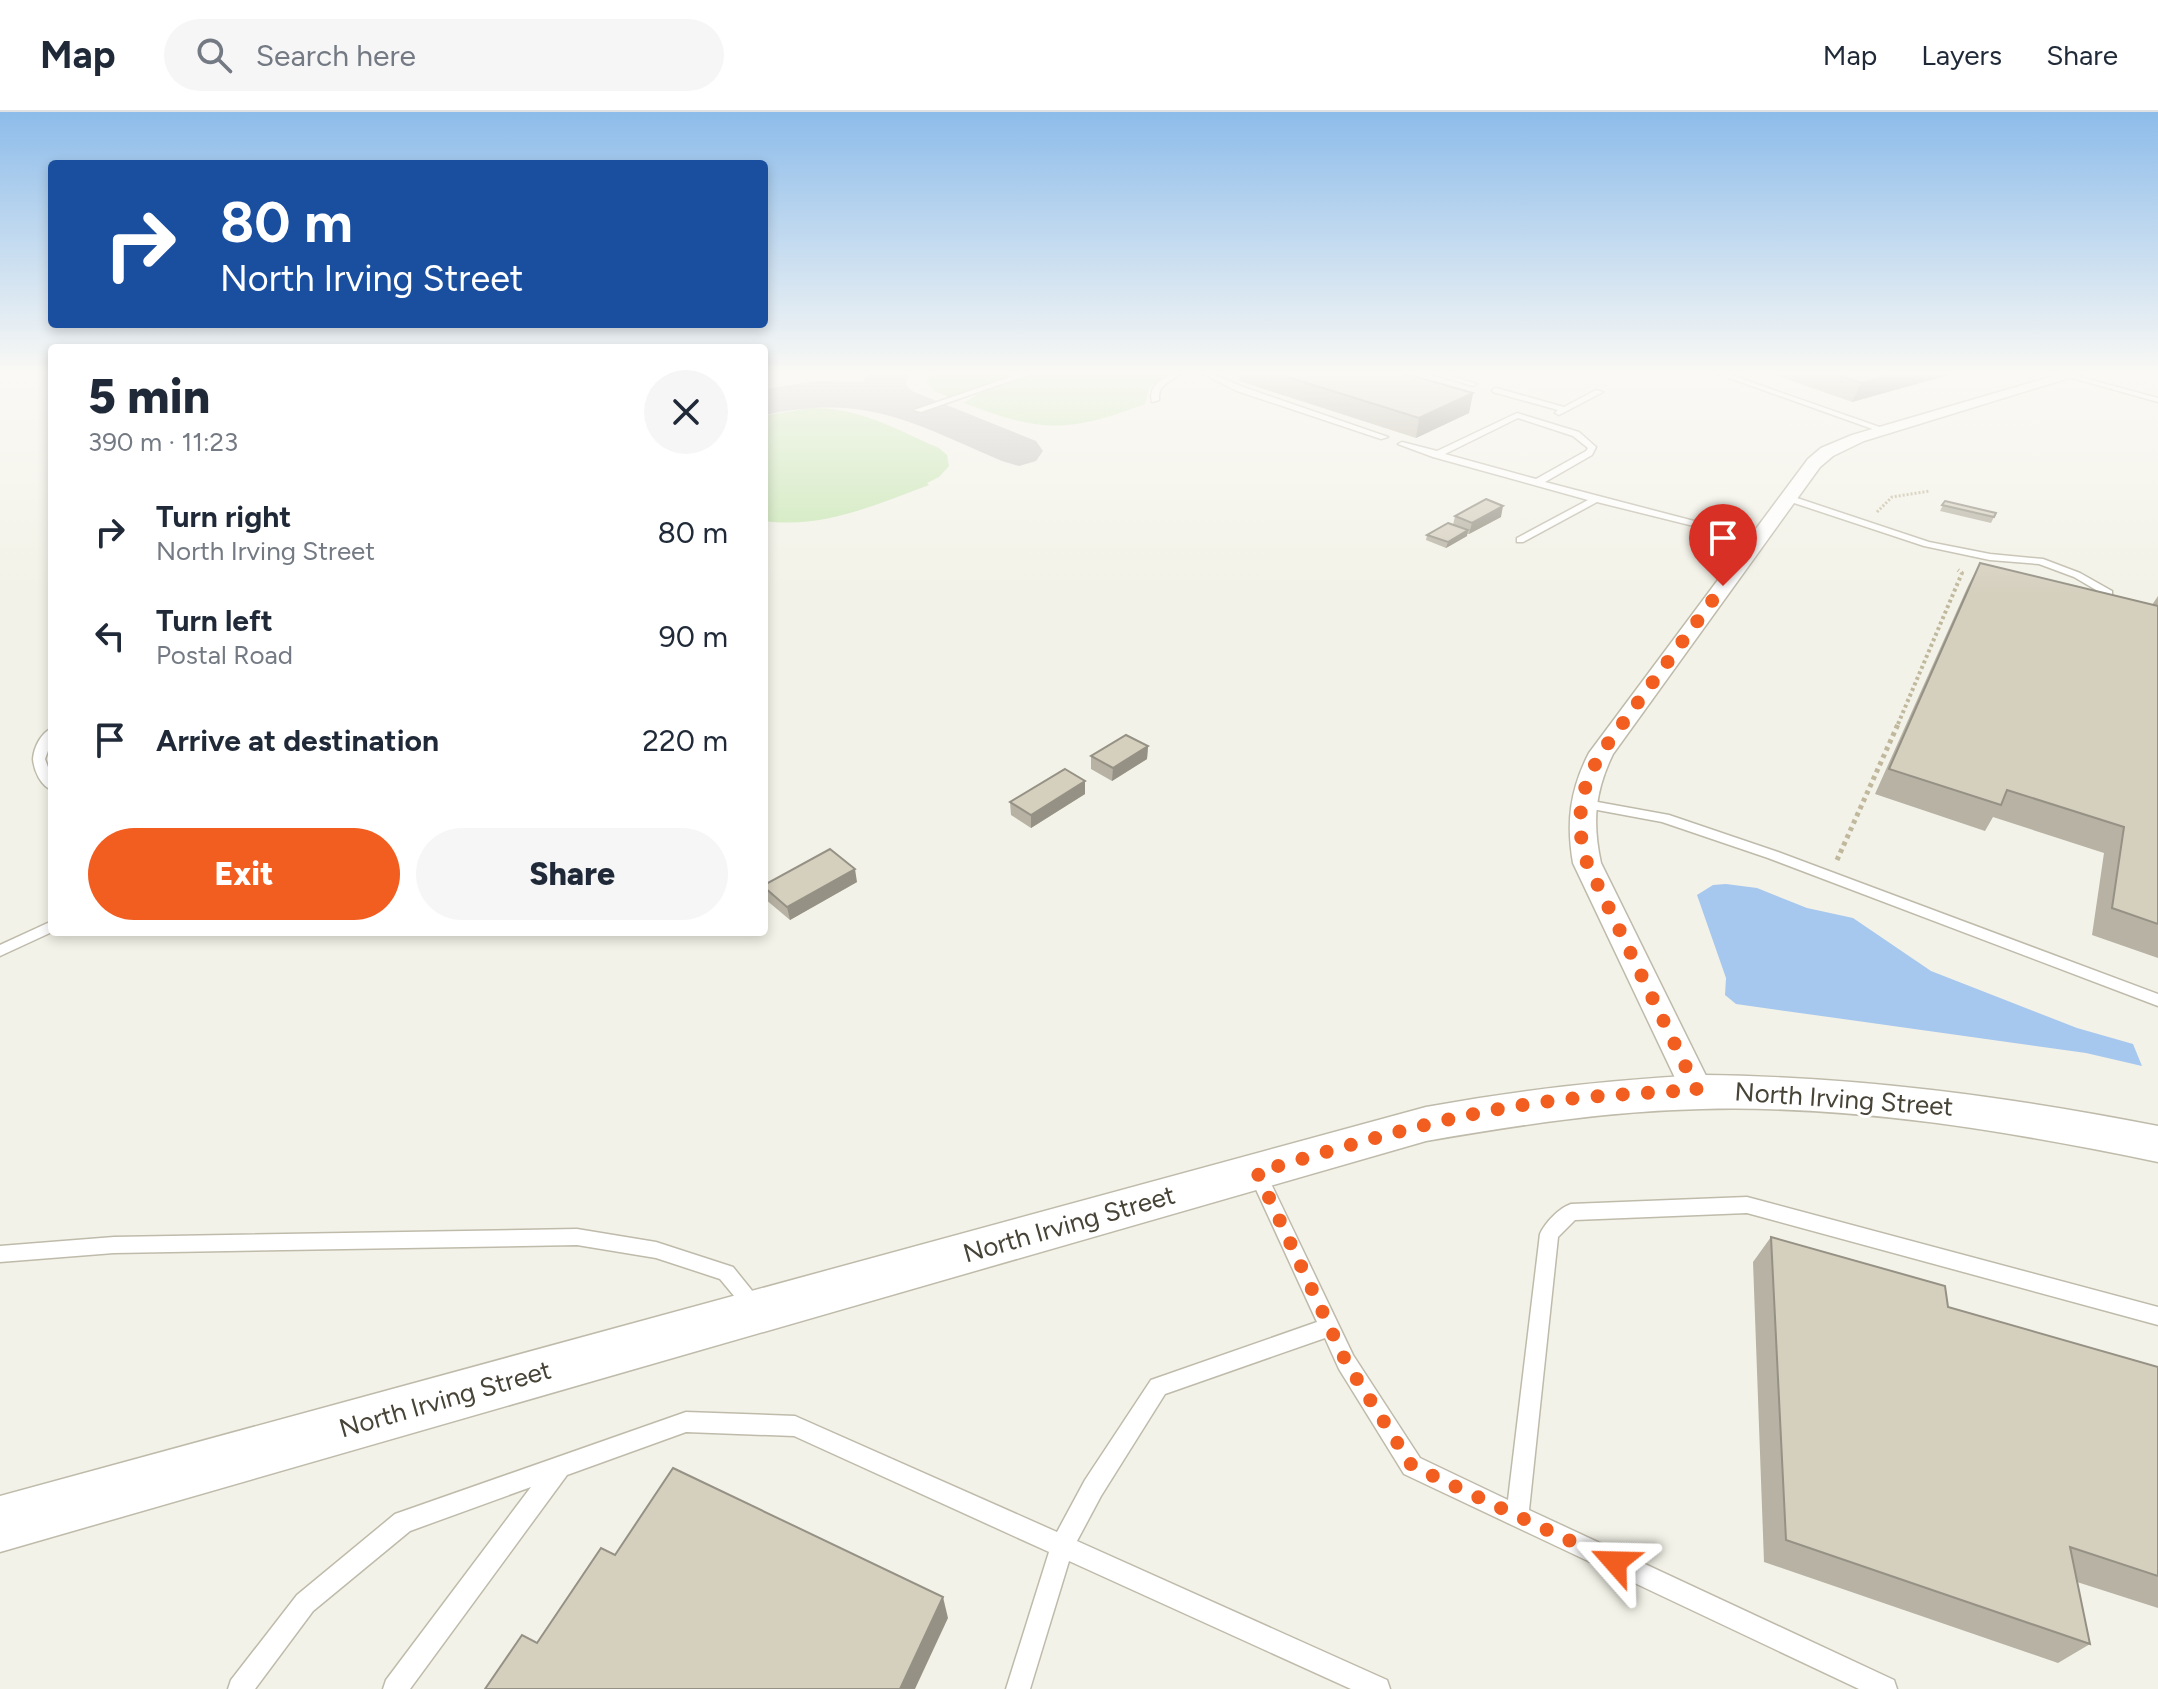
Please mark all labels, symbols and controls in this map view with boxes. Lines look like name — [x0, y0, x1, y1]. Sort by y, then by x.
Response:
search box — [164, 19, 724, 91]
text: Map — [40, 32, 116, 78]
icon: search — [192, 33, 236, 77]
text: Search here — [256, 37, 416, 74]
text: Map — [1823, 38, 1877, 72]
text: Layers — [1921, 38, 2002, 72]
text: Share — [2046, 38, 2118, 72]
text: 80 m — [220, 189, 353, 256]
icon: right — [88, 192, 192, 296]
text: North Irving Street — [220, 257, 523, 300]
text: 5 min — [88, 367, 210, 425]
button: close — [644, 370, 728, 454]
text: 390 m · 11:23 — [88, 426, 238, 458]
text: Turn right — [156, 498, 291, 535]
pin — [1689, 504, 1757, 586]
icon: right — [88, 510, 132, 554]
text: 80 m — [657, 514, 728, 551]
icon: arrive — [1701, 516, 1745, 560]
text: North Irving Street — [156, 535, 375, 567]
text: Turn left — [156, 602, 273, 639]
icon: left — [88, 614, 132, 658]
text: 90 m — [659, 618, 728, 655]
text: Postal Road — [156, 639, 293, 671]
icon: arrive — [88, 718, 132, 762]
text: Arrive at destination — [156, 722, 439, 759]
text: 220 m — [642, 722, 728, 759]
button: Exit — [88, 828, 400, 920]
button: Share — [416, 828, 728, 920]
street label: North Irving Street — [1734, 1075, 1955, 1123]
street label: North Irving Street — [959, 1178, 1179, 1270]
street label: North Irving Street — [335, 1353, 555, 1445]
position arrow — [1573, 1520, 1657, 1604]

